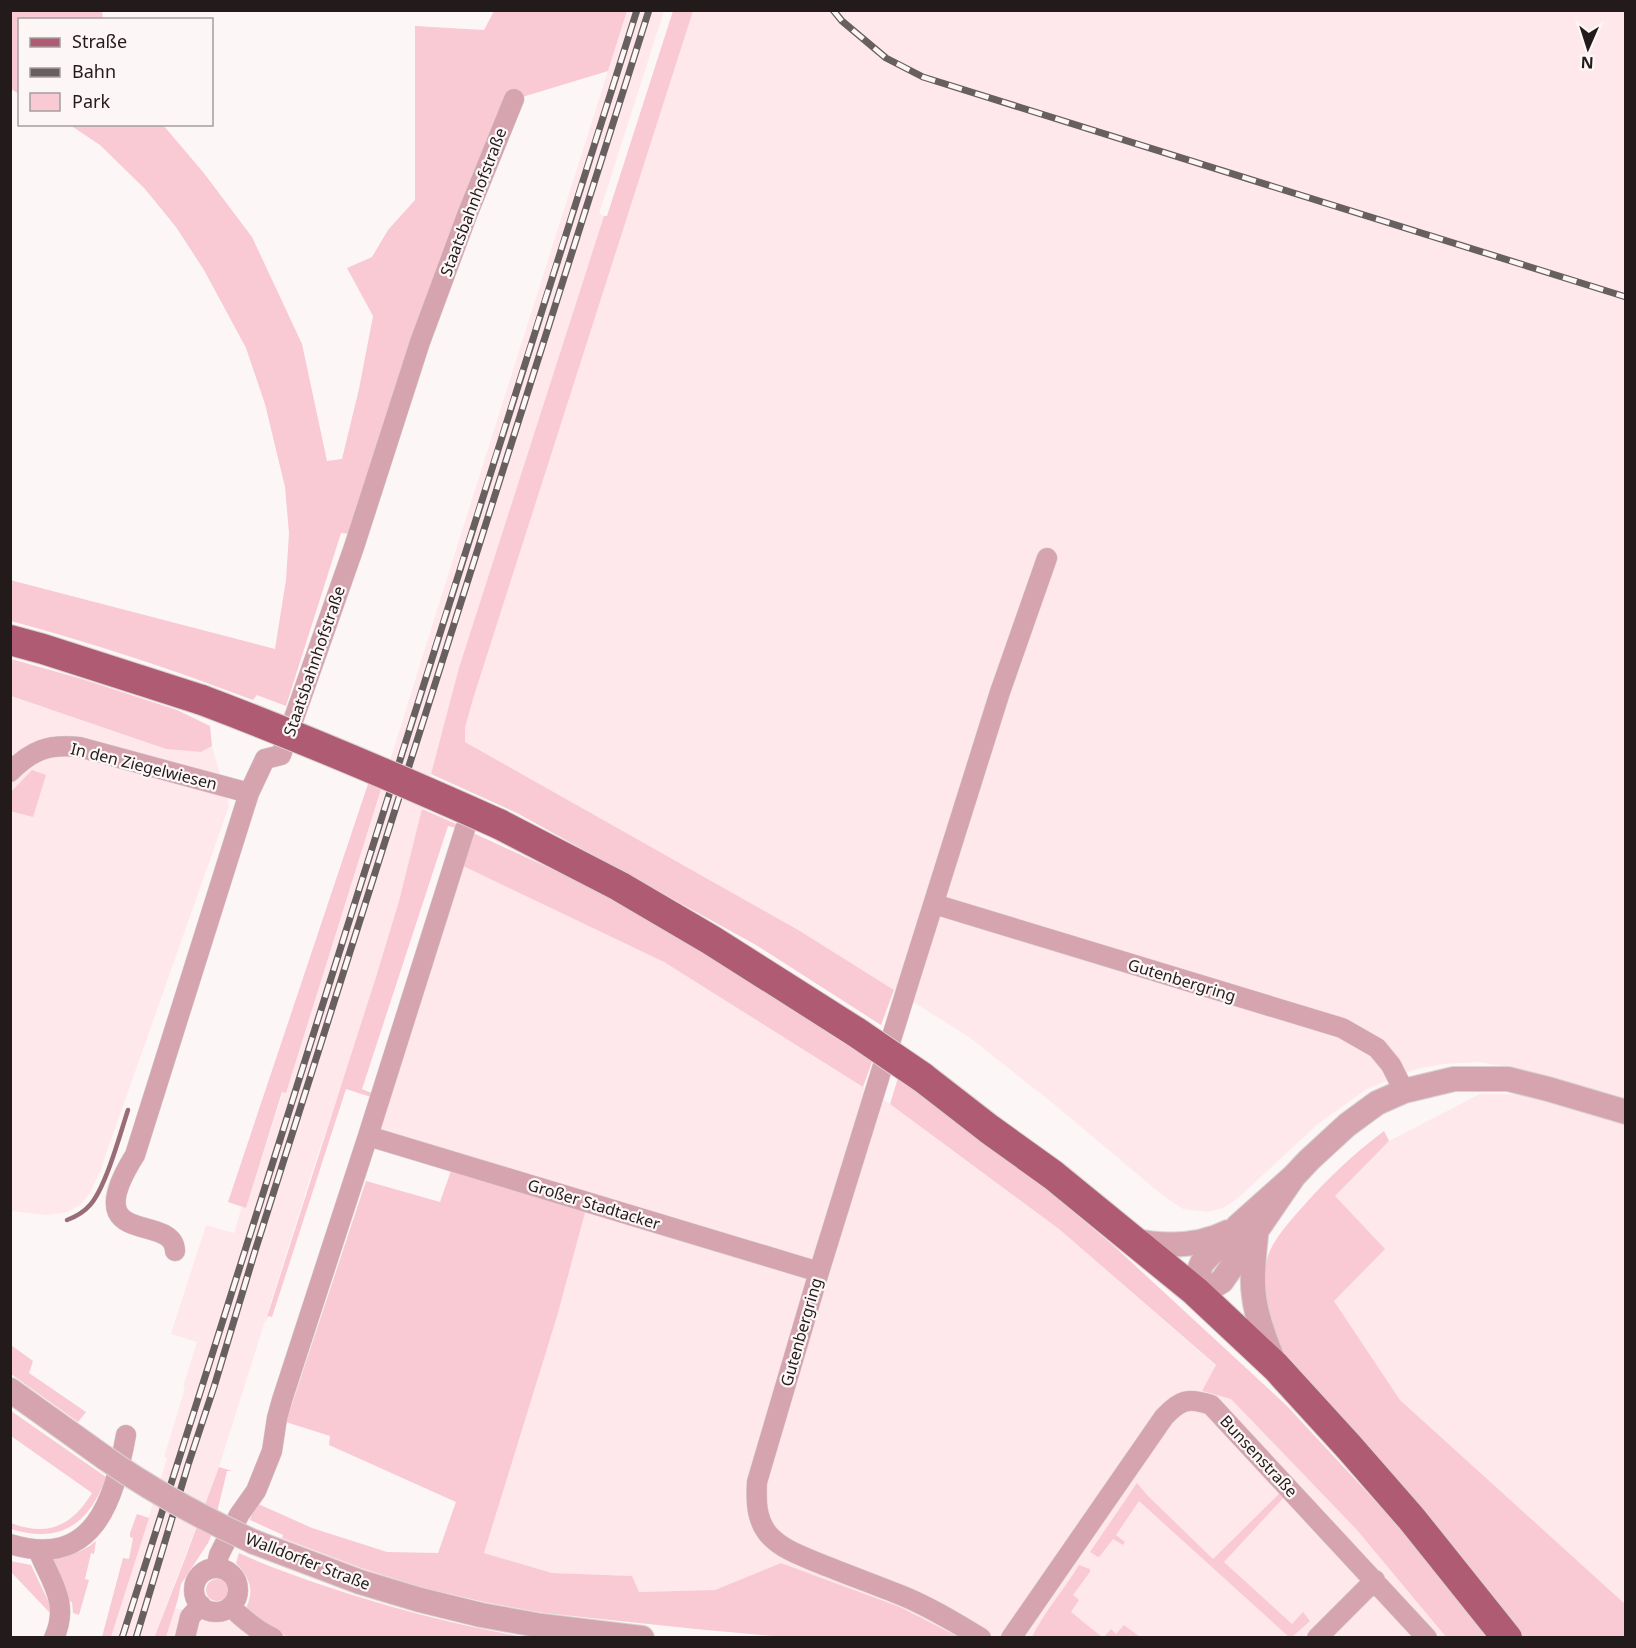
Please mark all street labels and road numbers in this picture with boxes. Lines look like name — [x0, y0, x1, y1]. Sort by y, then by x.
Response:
street label: Staatsbahnhofstraße — [435, 125, 511, 279]
street label: Staatsbahnhofstraße — [278, 583, 350, 739]
street label: In den Ziegelwiesen — [69, 737, 219, 795]
street label: Gutenbergring — [1125, 953, 1239, 1007]
street label: Großer Stadtacker — [525, 1173, 663, 1235]
street label: Gutenbergring — [775, 1275, 827, 1389]
street label: Bunsenstraße — [1215, 1410, 1303, 1502]
street label: Walldorfer Straße — [242, 1527, 374, 1595]

